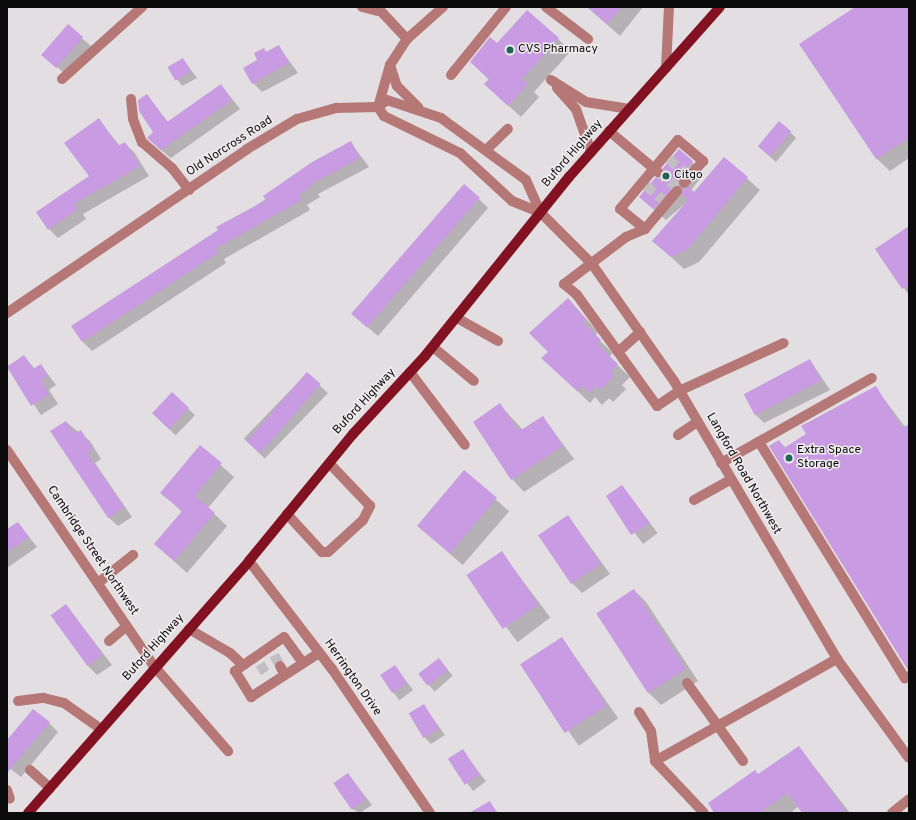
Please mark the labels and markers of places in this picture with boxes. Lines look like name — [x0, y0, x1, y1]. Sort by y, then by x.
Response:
place label: CVS Pharmacy — [518, 43, 598, 57]
marker: CVS Pharmacy — [505, 45, 515, 55]
place label: Citgo — [674, 169, 703, 183]
marker: Citgo — [661, 171, 671, 181]
place label: Extra Space Storage — [797, 444, 861, 472]
marker: Extra Space Storage — [784, 453, 794, 463]

